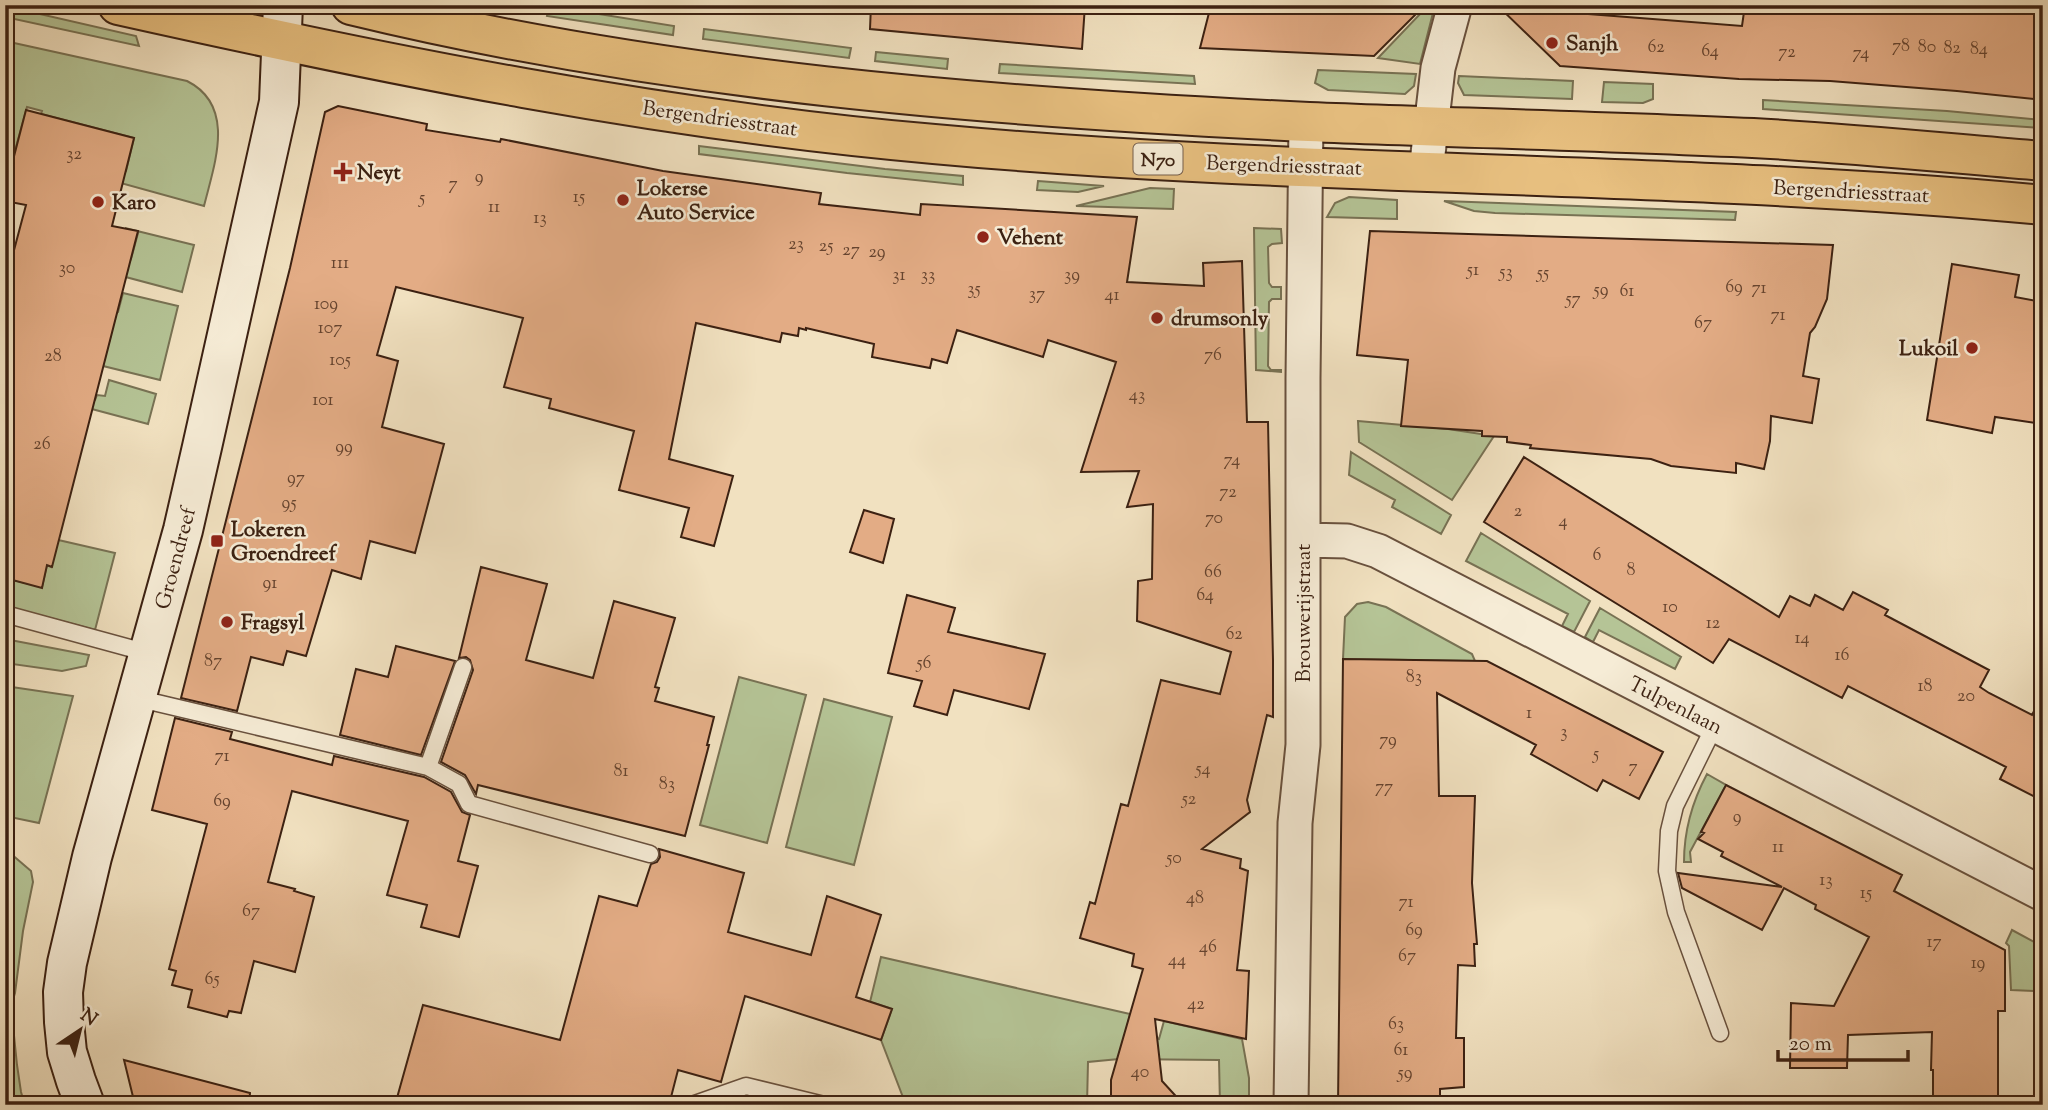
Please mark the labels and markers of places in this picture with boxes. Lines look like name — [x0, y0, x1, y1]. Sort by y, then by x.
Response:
place label: Sanjh — [1566, 30, 1619, 60]
marker: Sanjh — [1544, 35, 1560, 51]
place label: Neyt — [357, 159, 401, 189]
marker: Neyt — [335, 164, 351, 180]
place label: Lokerse Auto Service — [637, 175, 755, 229]
place label: Karo — [112, 189, 156, 219]
marker: Lokerse Auto Service — [615, 192, 631, 208]
marker: Karo — [90, 194, 106, 210]
place label: Vehent — [997, 224, 1064, 254]
marker: Vehent — [975, 229, 991, 245]
place label: drumsonly — [1171, 305, 1269, 335]
marker: drumsonly — [1149, 310, 1165, 326]
place label: Lukoil — [1899, 335, 1958, 365]
marker: Lukoil — [1964, 340, 1980, 356]
place label: Lokeren Groendreef — [231, 516, 338, 570]
marker: Lokeren Groendreef — [209, 533, 225, 549]
place label: Fragsyl — [241, 609, 304, 639]
marker: Fragsyl — [219, 614, 235, 630]

